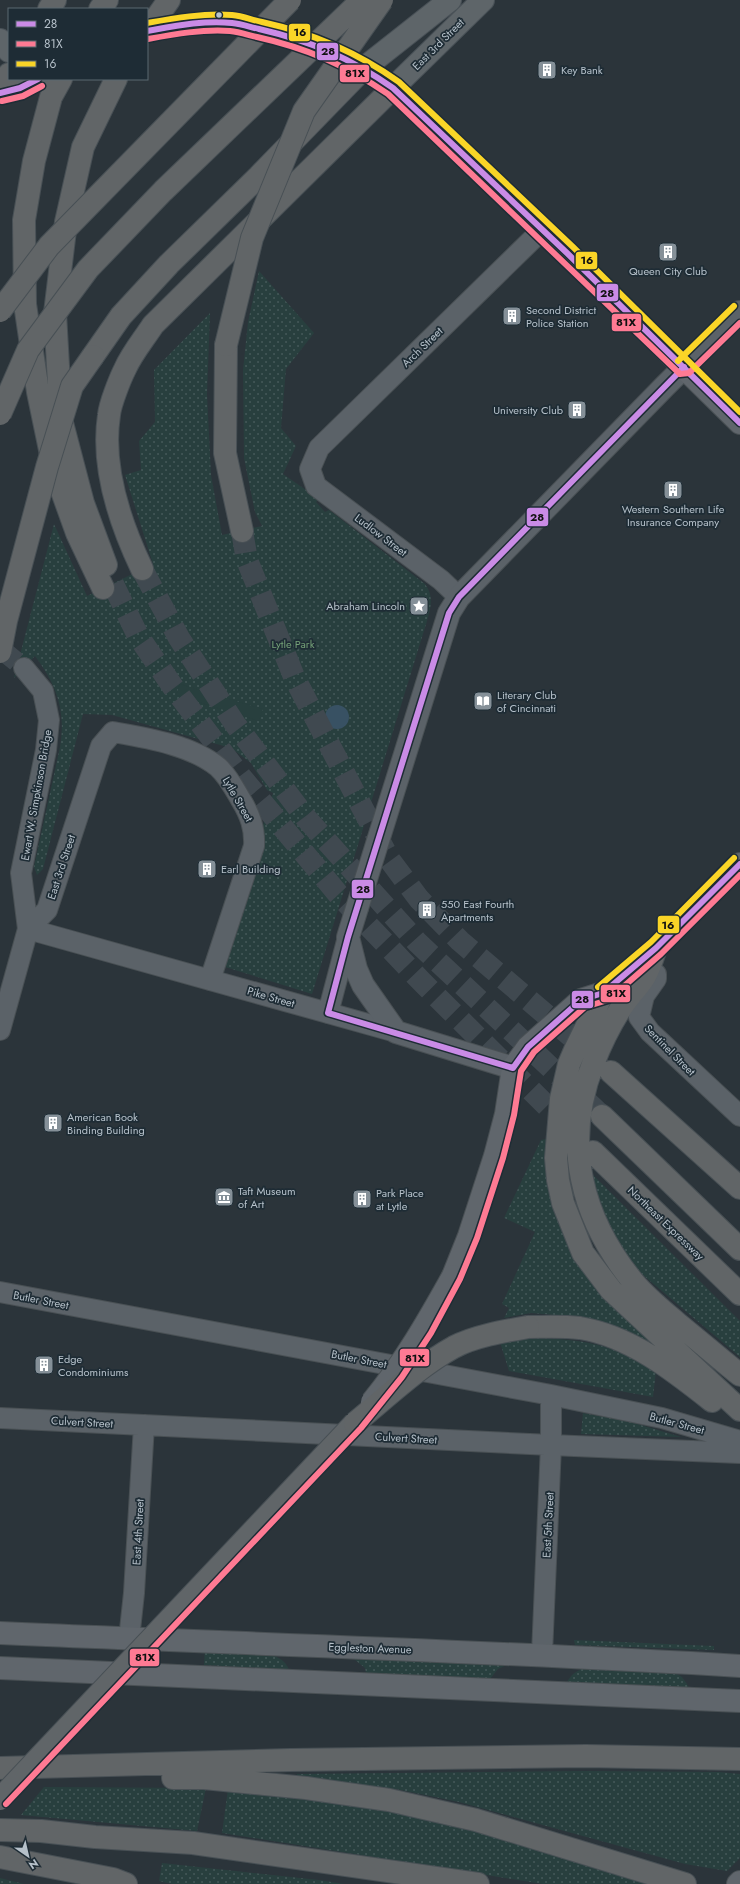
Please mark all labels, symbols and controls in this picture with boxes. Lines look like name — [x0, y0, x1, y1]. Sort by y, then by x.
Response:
legend — [8, 8, 148, 80]
unlabelled marker — [214, 10, 224, 20]
street label: East 3rd Street — [409, 14, 468, 73]
text: 28 — [44, 15, 57, 33]
line badge: 16 — [288, 23, 311, 42]
text: 16 — [294, 24, 306, 40]
text: 81X — [44, 35, 63, 53]
line badge: 28 — [316, 42, 339, 61]
text: 28 — [321, 43, 335, 59]
text: 16 — [44, 55, 56, 73]
building icon: Key Bank — [536, 59, 558, 81]
place label: Key Bank — [561, 62, 603, 78]
line badge: 81X — [339, 64, 370, 83]
text: 81X — [345, 65, 365, 81]
building icon: Queen City Club — [657, 241, 679, 263]
line badge: 16 — [575, 251, 598, 270]
text: 16 — [581, 252, 593, 268]
place label: Queen City Club — [629, 263, 707, 279]
line badge: 28 — [596, 283, 619, 302]
text: 28 — [600, 285, 614, 301]
place label: Second District Police Station — [526, 302, 597, 331]
building icon: Second District Police Station — [501, 305, 523, 327]
line badge: 81X — [611, 313, 642, 332]
text: 81X — [616, 314, 636, 330]
street label: Arch Street — [398, 323, 446, 371]
building icon: University Club — [566, 399, 588, 421]
place label: University Club — [493, 402, 563, 418]
building icon: Western Southern Life Insurance Company — [662, 479, 684, 501]
place label: Western Southern Life Insurance Company — [622, 501, 725, 530]
line badge: 28 — [526, 507, 549, 527]
text: 28 — [530, 509, 544, 525]
street label: Ludlow Street — [351, 510, 411, 560]
place icon: Abraham Lincoln — [408, 595, 430, 617]
place label: Abraham Lincoln — [326, 598, 405, 614]
park label: Lytle Park — [272, 636, 315, 652]
place label: Literary Club of Cincinnati — [497, 687, 557, 716]
library icon: Literary Club of Cincinnati — [472, 690, 494, 712]
street label: Ewart W. Simpkinson Bridge — [17, 728, 55, 862]
street label: Lytle Street — [219, 774, 258, 825]
street label: East 3rd Street — [43, 832, 79, 901]
building icon: Earl Building — [196, 858, 218, 880]
place label: Earl Building — [221, 861, 280, 877]
line badge: 28 — [351, 879, 374, 899]
text: 28 — [356, 881, 370, 897]
place label: 550 East Fourth Apartments — [441, 896, 514, 925]
building icon: 550 East Fourth Apartments — [416, 899, 438, 921]
line badge: 16 — [657, 915, 680, 934]
text: 16 — [662, 917, 674, 933]
street label: Pike Street — [245, 983, 297, 1012]
line badge: 81X — [600, 984, 631, 1003]
text: 81X — [606, 985, 626, 1001]
line badge: 28 — [571, 990, 594, 1009]
text: 28 — [575, 991, 589, 1007]
street label: Sentinel Street — [641, 1021, 699, 1079]
place label: American Book Binding Building — [67, 1109, 145, 1138]
building icon: American Book Binding Building — [42, 1112, 64, 1134]
street label: Northeast Expressway — [624, 1182, 708, 1264]
place label: Taft Museum of Art — [238, 1183, 296, 1212]
place label: Park Place at Lytle — [376, 1185, 424, 1214]
museum icon: Taft Museum of Art — [213, 1186, 235, 1208]
building icon: Park Place at Lytle — [351, 1188, 373, 1210]
street label: Butler Street — [12, 1287, 70, 1313]
street label: Butler Street — [330, 1346, 388, 1372]
line badge: 81X — [399, 1348, 430, 1367]
text: 81X — [405, 1350, 425, 1366]
place label: Edge Condominiums — [58, 1351, 129, 1380]
building icon: Edge Condominiums — [33, 1354, 55, 1376]
street label: Butler Street — [648, 1408, 706, 1438]
street label: Culvert Street — [51, 1412, 114, 1432]
street label: Culvert Street — [375, 1428, 438, 1448]
street label: East 5th Street — [538, 1491, 558, 1558]
street label: East 4th Street — [128, 1498, 148, 1565]
street label: Eggleston Avenue — [328, 1639, 412, 1657]
line badge: 81X — [129, 1648, 160, 1667]
text: 81X — [135, 1649, 155, 1665]
north arrow — [8, 1836, 48, 1876]
text: N — [25, 1855, 42, 1873]

